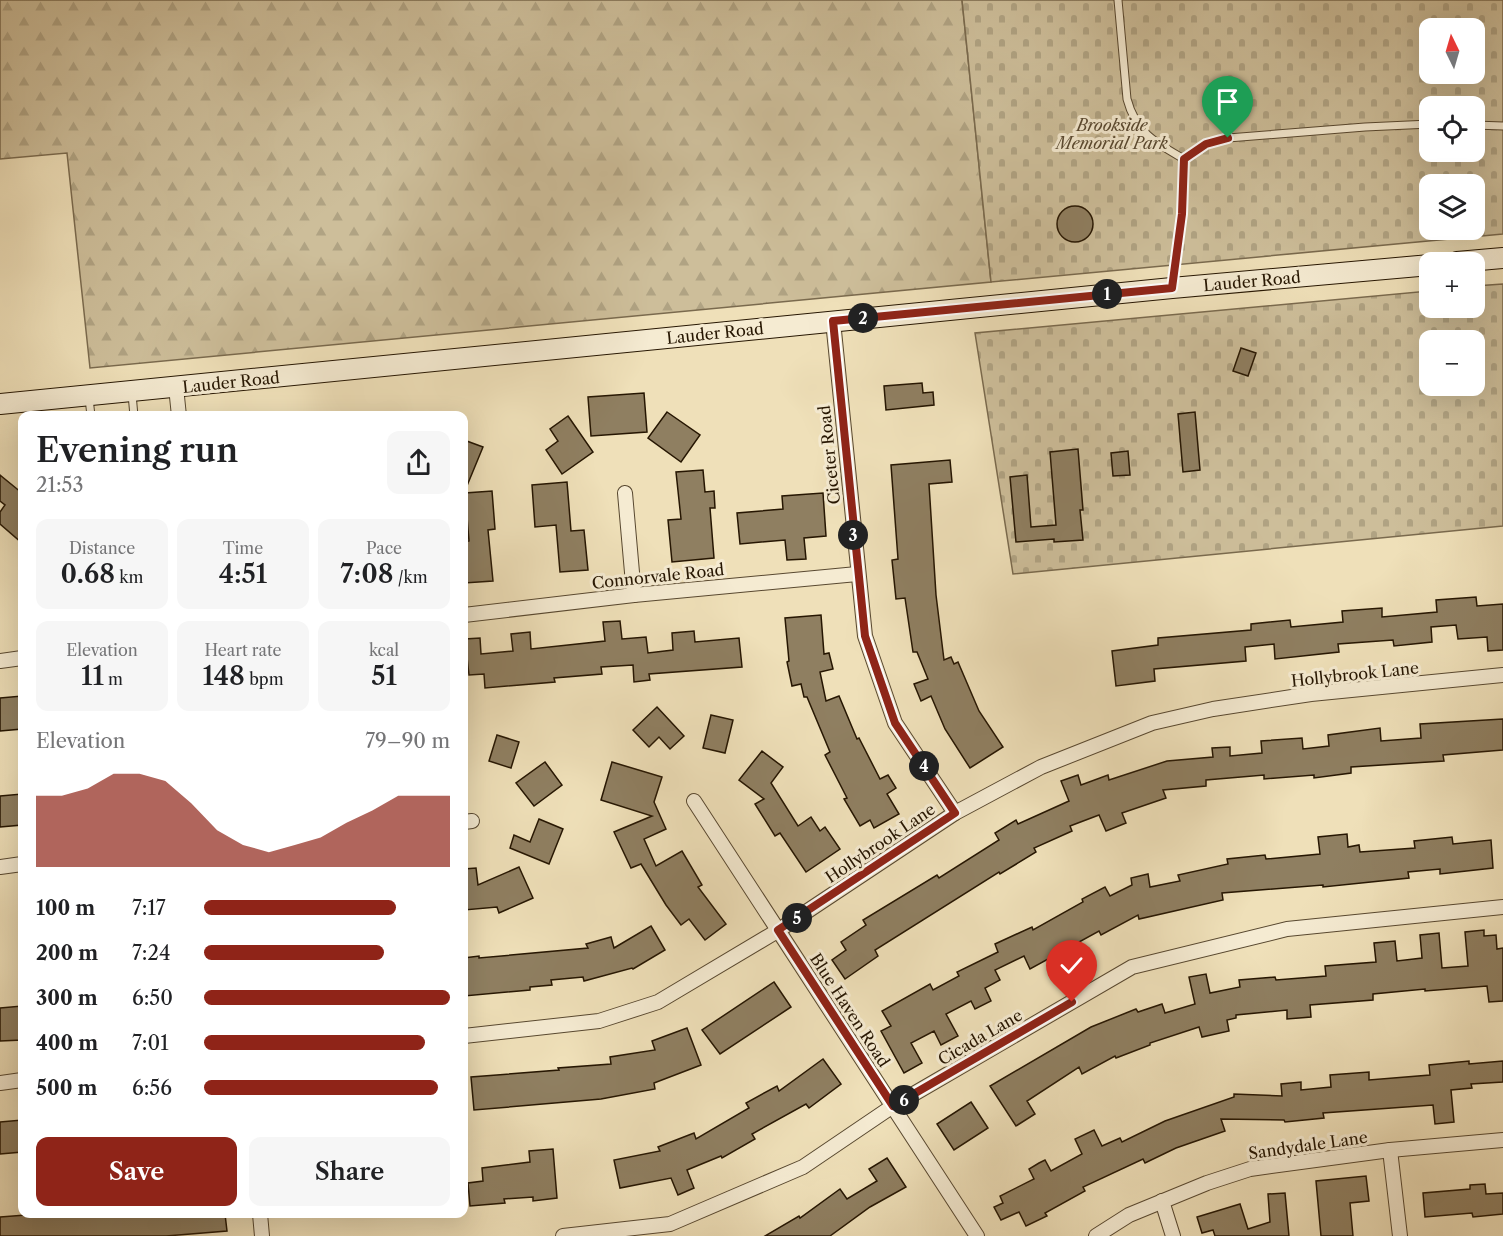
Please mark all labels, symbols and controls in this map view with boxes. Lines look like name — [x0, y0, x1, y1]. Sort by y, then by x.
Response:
north arrow — [1419, 18, 1485, 84]
map controls — [1419, 18, 1485, 396]
pin — [1202, 76, 1253, 138]
icon: arrive — [1211, 85, 1244, 118]
button: locate — [1419, 96, 1485, 162]
park label: Brookside Memorial Park — [1054, 115, 1168, 153]
button: layers — [1419, 174, 1485, 240]
button: + — [1419, 252, 1485, 318]
street label: Lauder Road — [1202, 267, 1302, 295]
pin: 1 — [1092, 279, 1122, 309]
text: 1 — [1103, 284, 1111, 304]
pin: 2 — [848, 303, 878, 333]
text: 2 — [858, 308, 868, 328]
street label: Lauder Road — [665, 318, 765, 348]
button: − — [1419, 330, 1485, 396]
street label: Lauder Road — [181, 367, 281, 397]
street label: Ciceter Road — [814, 404, 844, 505]
text: Evening run — [36, 430, 238, 471]
button: share — [387, 431, 450, 494]
text: 21:53 — [36, 473, 83, 497]
pin: 3 — [838, 520, 868, 550]
text: 3 — [848, 525, 858, 545]
text: Distance — [69, 538, 135, 558]
text: Time — [223, 538, 263, 558]
text: Pace — [366, 538, 402, 558]
text: 0.68 — [61, 558, 115, 590]
text: 4:51 — [219, 558, 267, 590]
text: 7:08 — [340, 558, 394, 590]
street label: Connorvale Road — [591, 559, 725, 593]
text: km — [115, 567, 143, 587]
text: /km — [394, 567, 428, 587]
text: Elevation — [66, 640, 138, 660]
text: Heart rate — [204, 640, 282, 660]
text: kcal — [369, 640, 399, 660]
street label: Hollybrook Lane — [1290, 657, 1420, 691]
text: 11 — [81, 660, 104, 692]
text: 148 — [202, 660, 245, 692]
text: 51 — [371, 660, 397, 692]
text: m — [104, 669, 123, 689]
text: bpm — [245, 669, 284, 689]
text: Elevation — [36, 729, 125, 753]
text: 79–90 m — [365, 729, 450, 753]
pin: 4 — [909, 751, 939, 781]
text: 4 — [919, 756, 929, 776]
street label: Hollybrook Lane — [821, 799, 939, 887]
text: 100 m — [36, 896, 95, 920]
text: 7:17 — [132, 896, 166, 920]
pin: 5 — [782, 903, 812, 933]
text: 5 — [793, 908, 801, 928]
pin — [1046, 940, 1097, 1002]
text: 200 m — [36, 941, 98, 965]
text: 7:24 — [132, 941, 171, 965]
street label: Blue Haven Road — [806, 949, 894, 1071]
icon: check — [1055, 949, 1088, 982]
text: 300 m — [36, 986, 98, 1010]
text: 6:50 — [132, 986, 173, 1010]
street label: Cicada Lane — [934, 1005, 1026, 1069]
text: 400 m — [36, 1031, 98, 1055]
text: 7:01 — [132, 1031, 169, 1055]
text: 500 m — [36, 1076, 97, 1100]
text: 6:56 — [132, 1076, 172, 1100]
pin: 6 — [889, 1085, 919, 1115]
text: 6 — [899, 1090, 909, 1110]
street label: Sandydale Lane — [1247, 1127, 1369, 1163]
button: Save — [36, 1137, 237, 1206]
button: Share — [249, 1137, 450, 1206]

